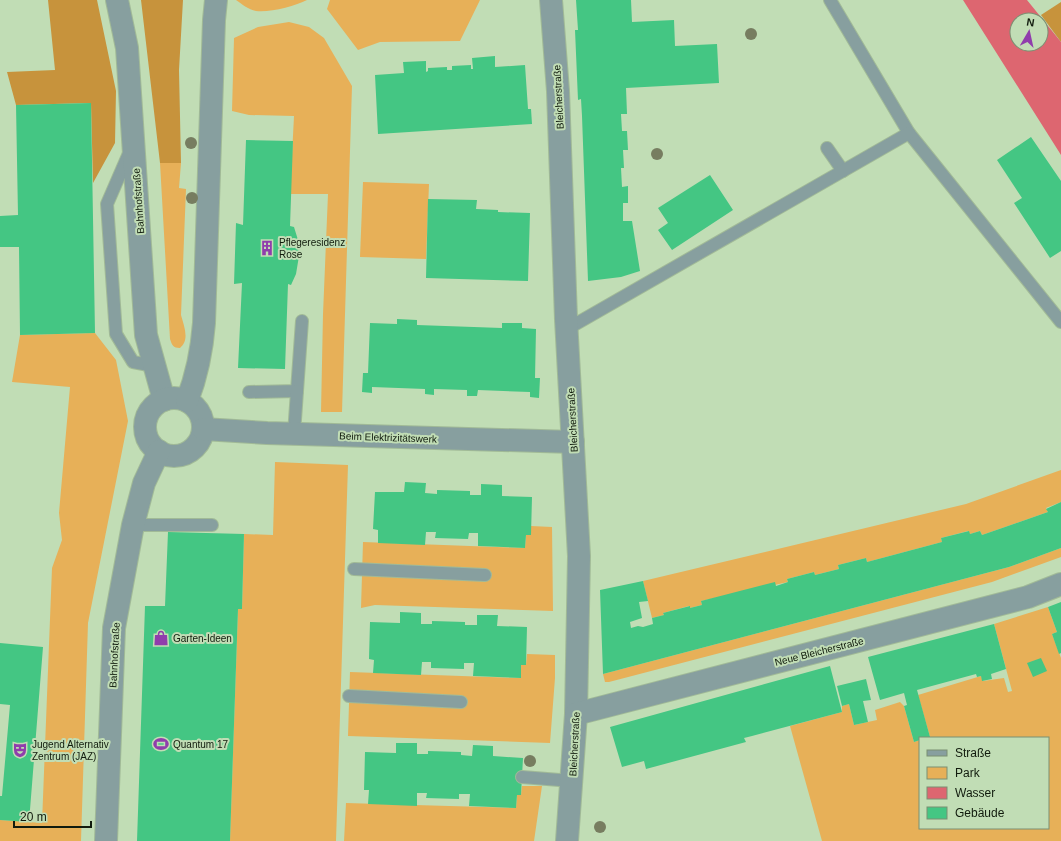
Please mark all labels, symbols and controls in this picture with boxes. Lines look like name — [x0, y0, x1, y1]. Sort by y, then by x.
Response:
north arrow — [1009, 12, 1049, 52]
text: N — [1026, 16, 1035, 29]
street label: Bleicherstraße — [551, 64, 566, 129]
street label: Bahnhofstraße — [131, 167, 146, 234]
place label: Pflegeresidenz Rose — [279, 237, 345, 260]
building icon: Pflegeresidenz Rose — [258, 239, 276, 257]
street label: Bleicherstraße — [565, 387, 580, 452]
street label: Beim Elektrizitätswerk — [339, 430, 438, 445]
street label: Bahnhofstraße — [107, 622, 122, 688]
shop icon: Garten-Ideen — [152, 629, 170, 647]
place label: Garten-Ideen — [173, 633, 232, 644]
street label: Neue Bleicherstraße — [774, 635, 865, 668]
street label: Bleicherstraße — [567, 711, 582, 777]
sports icon: Quantum 17 — [152, 735, 170, 753]
legend — [919, 737, 1049, 829]
place label: Jugend Alternativ Zentrum (JAZ) — [32, 739, 109, 762]
place label: Quantum 17 — [173, 739, 228, 750]
theatre icon: Jugend Alternativ Zentrum (JAZ) — [11, 741, 29, 759]
text: Straße — [955, 746, 991, 760]
text: Park — [955, 766, 981, 780]
text: Wasser — [955, 786, 995, 800]
scale bar — [14, 803, 91, 829]
text: Gebäude — [955, 806, 1005, 820]
text: 20 m — [20, 810, 47, 824]

